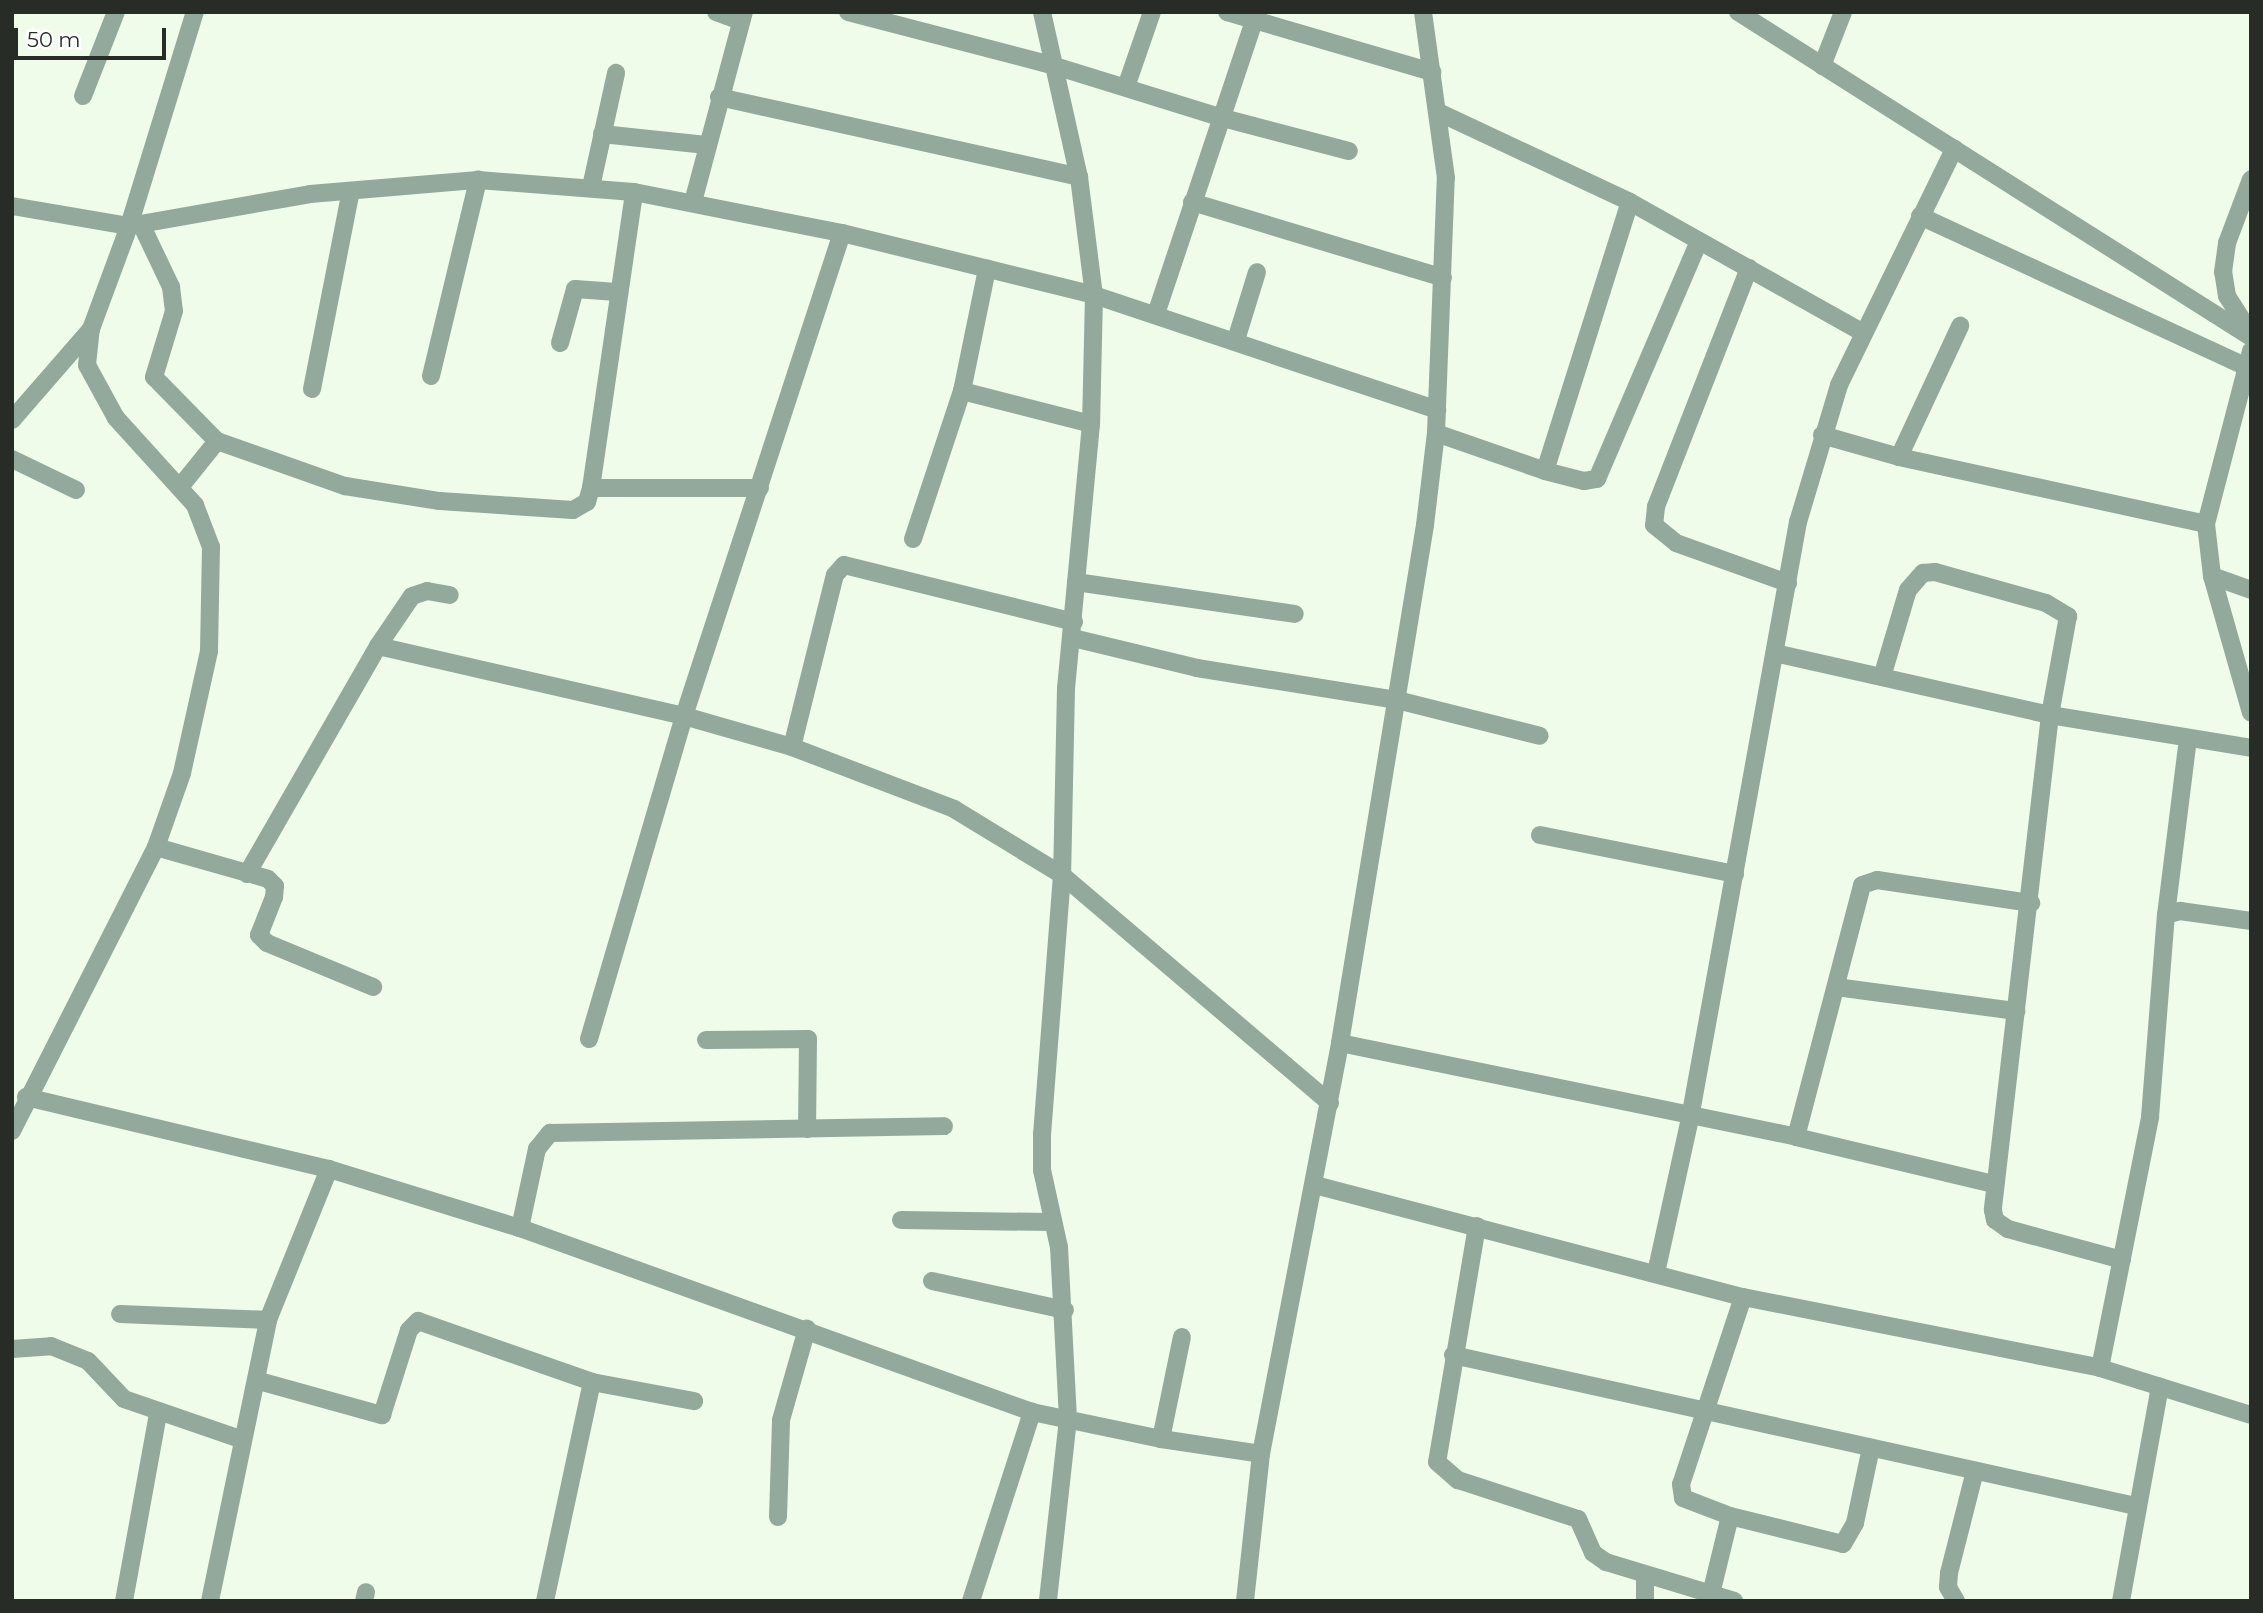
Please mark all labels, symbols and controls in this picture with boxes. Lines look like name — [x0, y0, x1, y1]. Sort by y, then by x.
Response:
scale bar — [18, 14, 170, 58]
text: 50 m — [27, 27, 81, 52]

